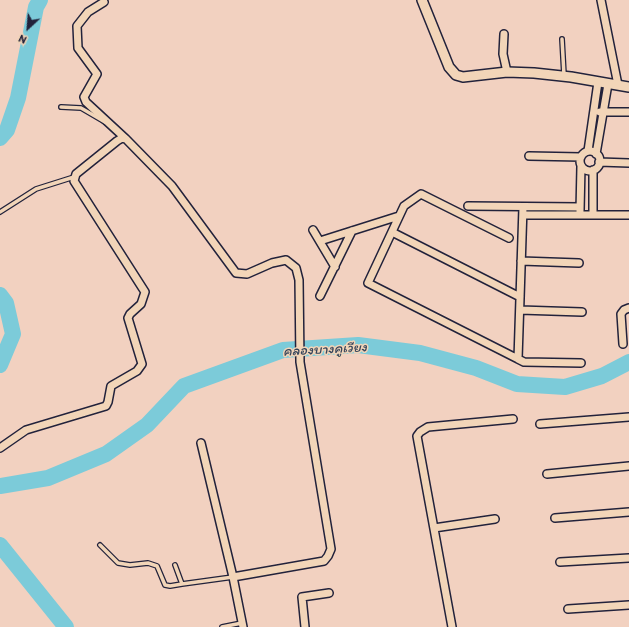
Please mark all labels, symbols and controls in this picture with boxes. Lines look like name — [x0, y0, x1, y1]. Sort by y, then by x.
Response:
north arrow — [8, 8, 48, 48]
text: N — [16, 32, 29, 47]
water label: คลองบางคูเวียง — [283, 339, 367, 361]

